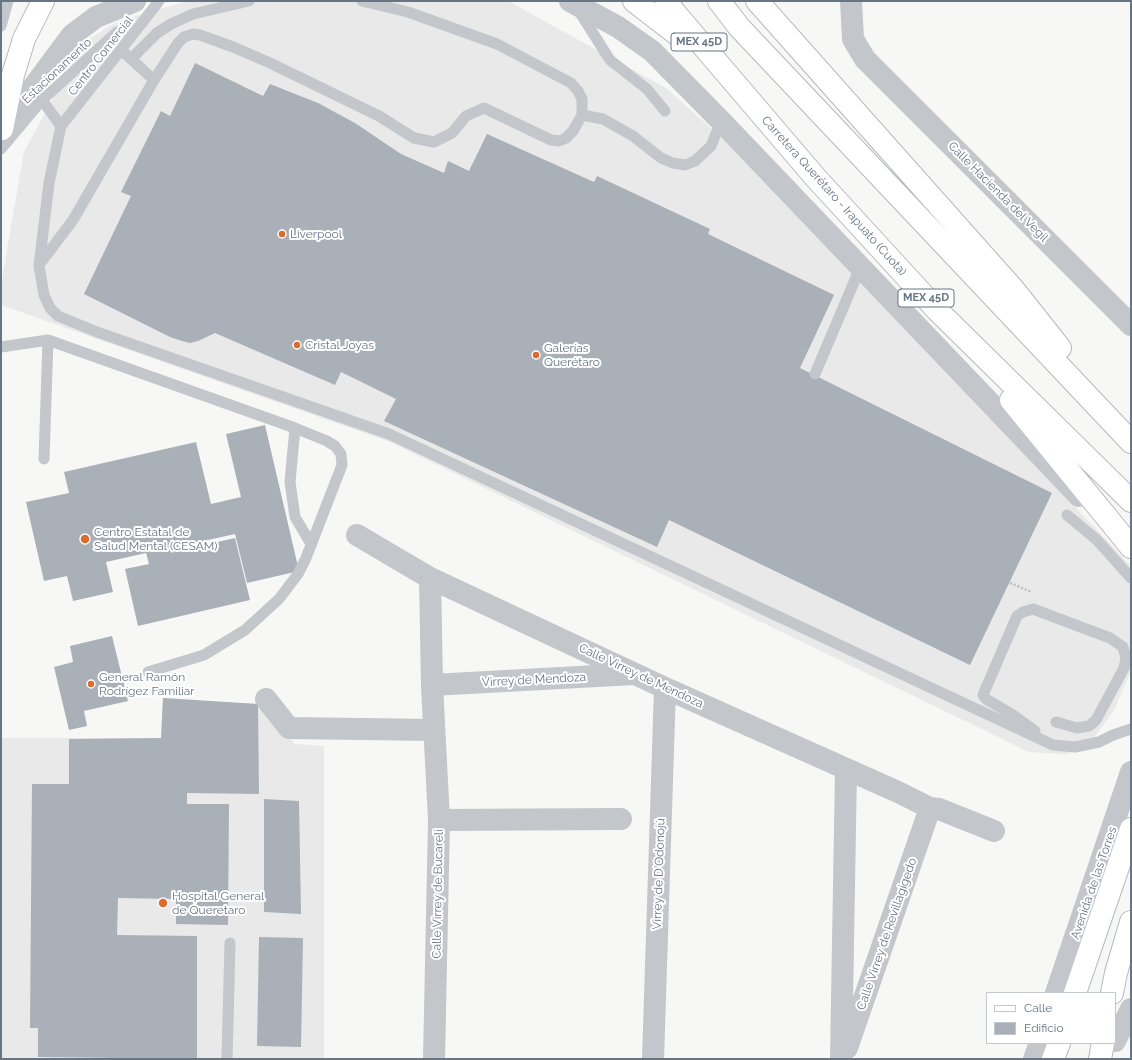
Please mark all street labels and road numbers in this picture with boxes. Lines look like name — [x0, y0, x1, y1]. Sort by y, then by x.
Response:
street label: Centro Comercial — [65, 13, 137, 99]
road number: MEX 45D — [671, 33, 727, 51]
street label: Estacionamento — [19, 35, 95, 107]
street label: Carretera Querétaro - Irapuato (Cuota) — [758, 113, 910, 279]
street label: Calle Hacienda del Vegil — [945, 139, 1051, 245]
road number: MEX 45D — [898, 289, 954, 307]
street label: Calle Virrey de Mendoza — [576, 641, 706, 711]
street label: Virrey de Mendoza — [482, 670, 586, 690]
street label: Virrey de D'Odonojú — [650, 818, 668, 930]
street label: Avenida de las Torres — [1068, 825, 1120, 941]
street label: Calle Virrey de Bucareli — [430, 829, 446, 959]
street label: Calle Virrey de Revillagigedo — [854, 856, 920, 1012]

